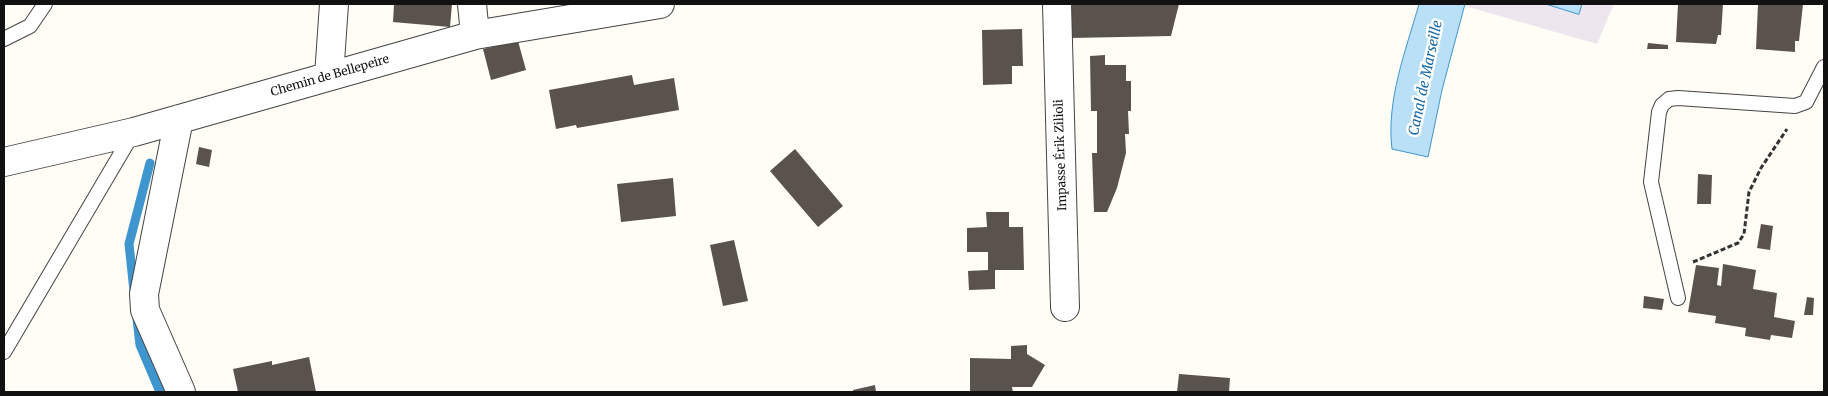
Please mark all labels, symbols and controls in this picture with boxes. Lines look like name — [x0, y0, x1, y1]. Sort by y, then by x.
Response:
water label: Canal de Marseille — [1406, 19, 1446, 137]
street label: Chemin de Bellepeire — [269, 52, 391, 100]
street label: Impasse Érik Zilioli — [1052, 99, 1070, 211]

